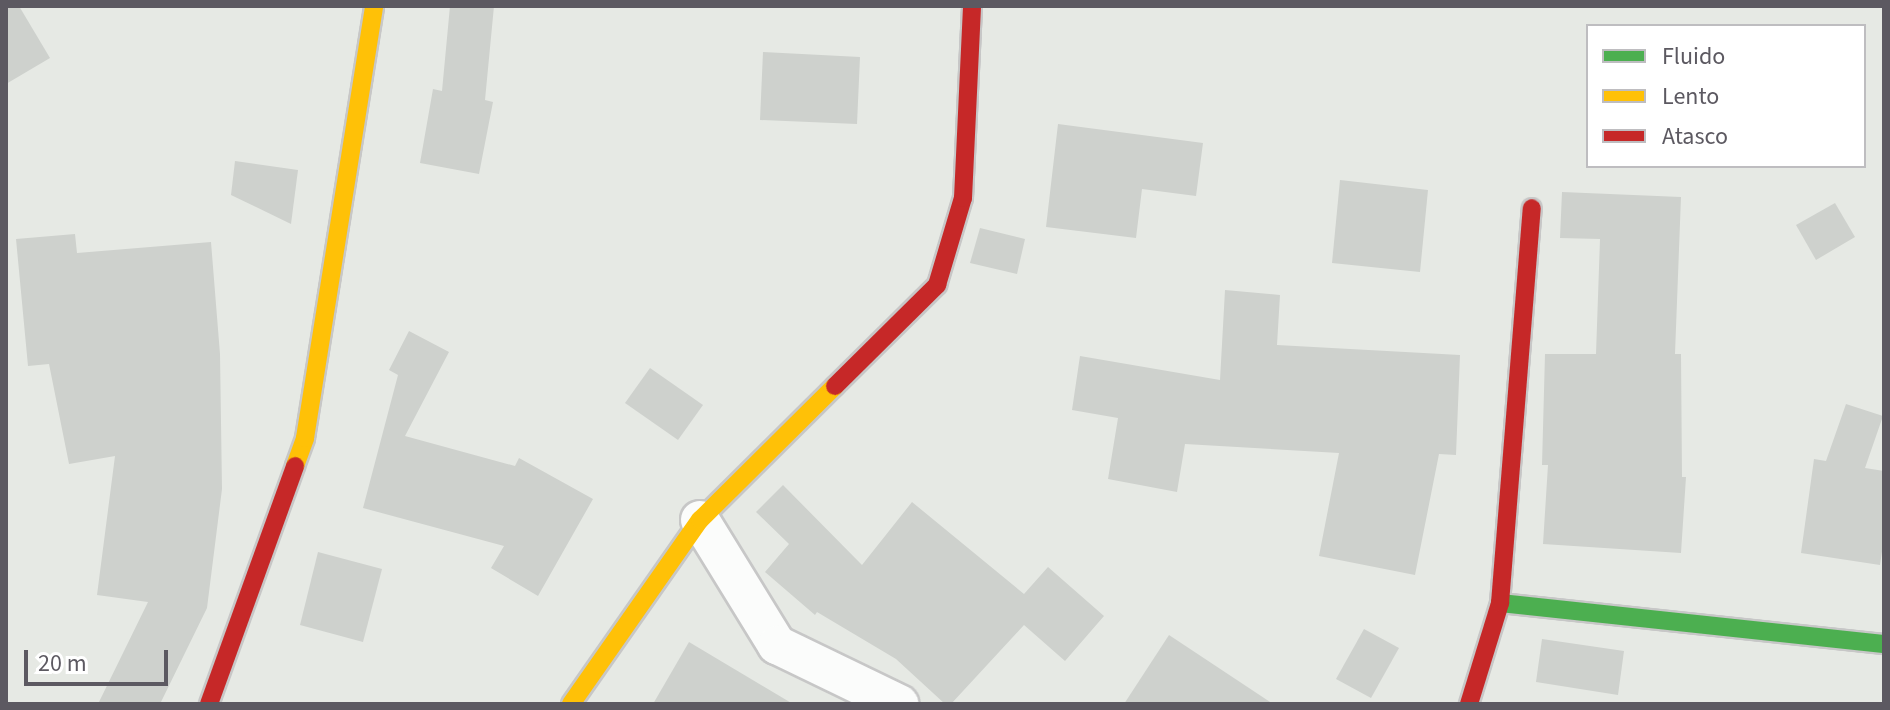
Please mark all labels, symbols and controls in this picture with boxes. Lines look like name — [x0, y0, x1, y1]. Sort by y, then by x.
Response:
legend — [1586, 24, 1866, 168]
text: Fluido — [1662, 39, 1725, 74]
text: Lento — [1662, 79, 1719, 114]
text: Atasco — [1662, 119, 1728, 154]
scale bar — [28, 634, 172, 684]
text: 20 m — [38, 646, 87, 681]

